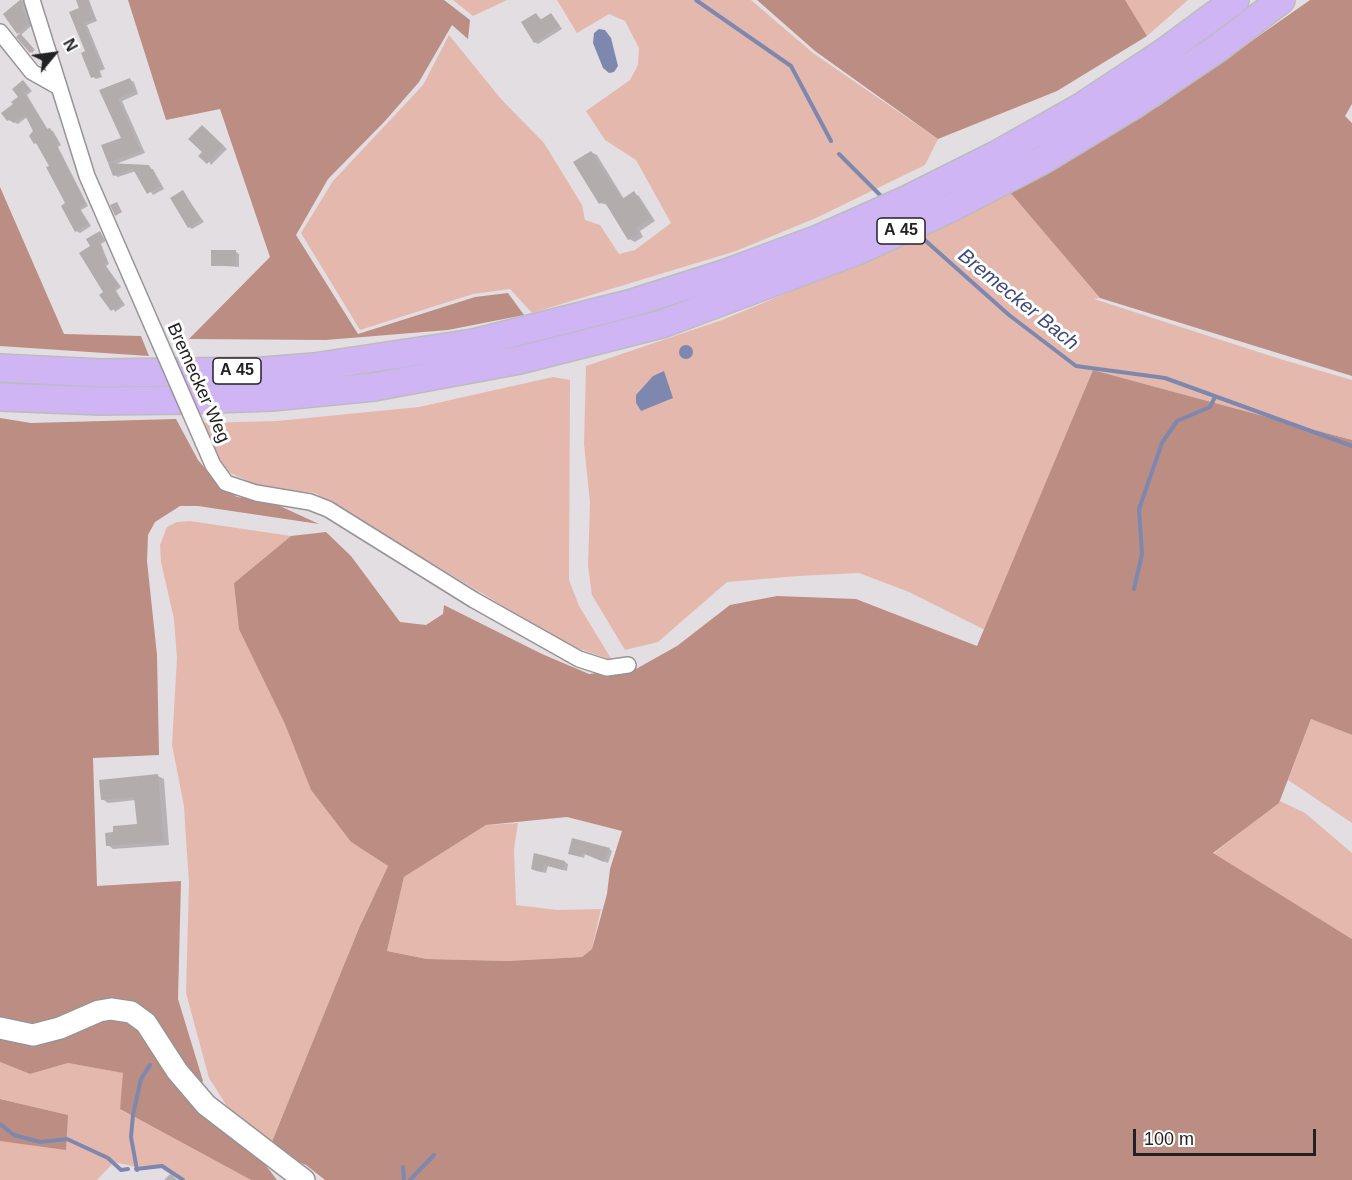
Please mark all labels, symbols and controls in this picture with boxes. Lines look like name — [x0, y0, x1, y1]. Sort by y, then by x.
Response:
north arrow — [24, 24, 84, 84]
text: N — [60, 36, 80, 54]
road number: A 45 — [877, 218, 925, 244]
water label: Bremecker Bach — [953, 244, 1083, 356]
street label: Bremecker Weg — [162, 320, 234, 446]
road number: A 45 — [213, 358, 261, 384]
scale bar — [1136, 1117, 1319, 1155]
text: 100 m — [1144, 1129, 1194, 1149]

